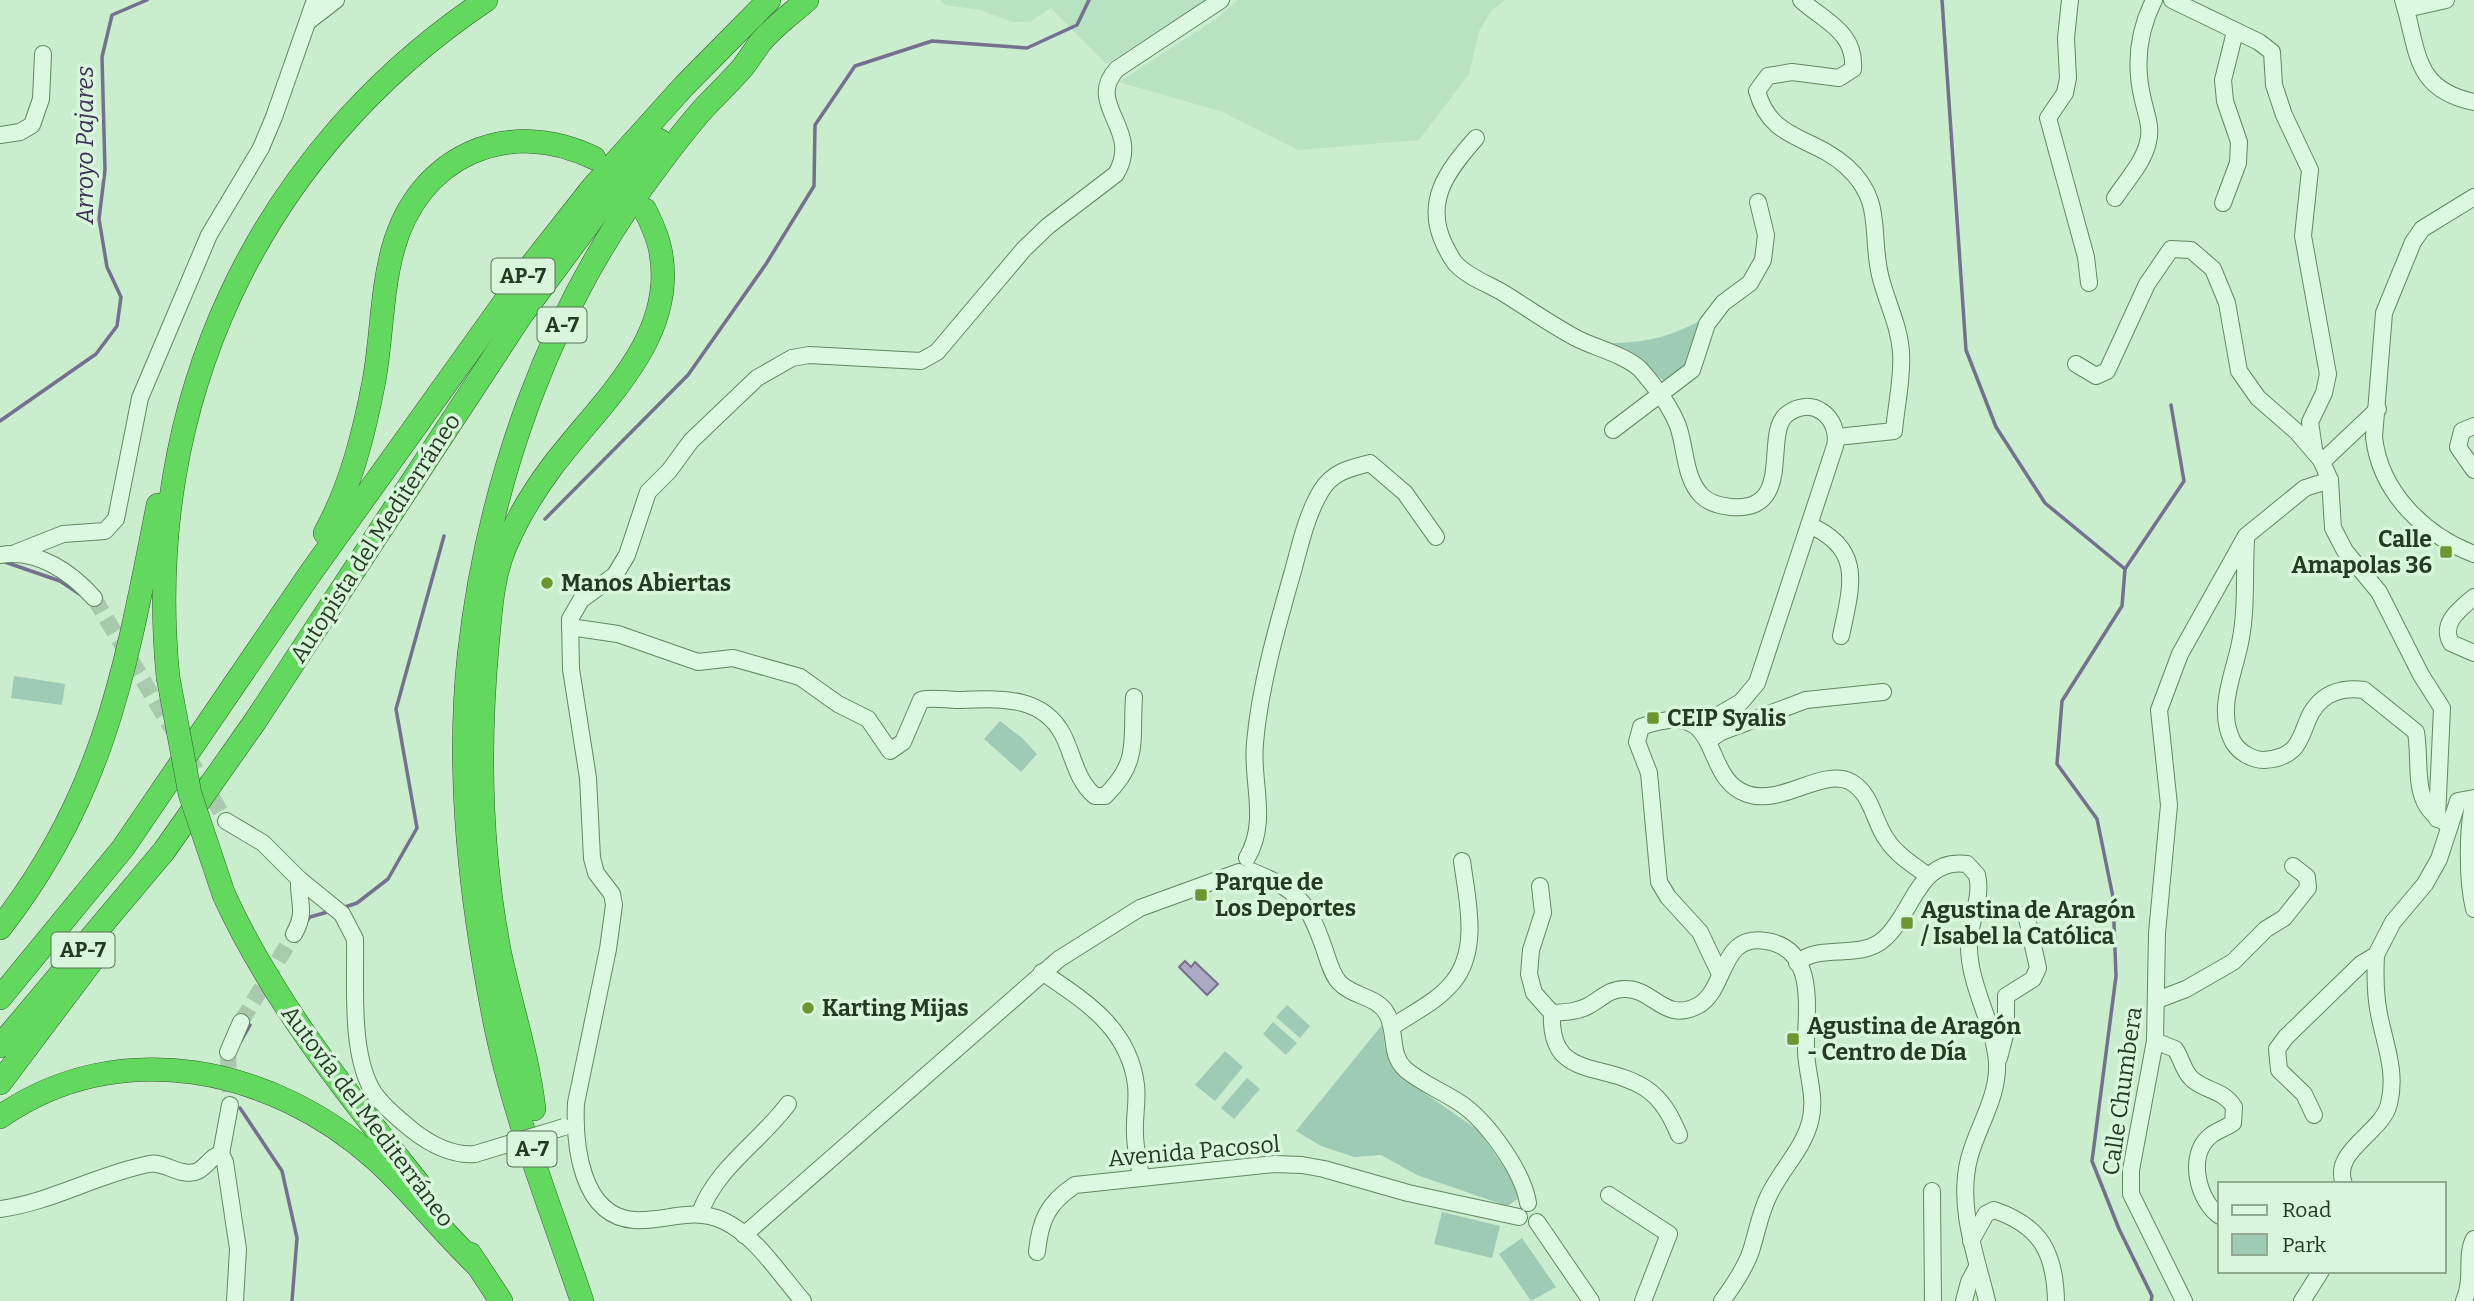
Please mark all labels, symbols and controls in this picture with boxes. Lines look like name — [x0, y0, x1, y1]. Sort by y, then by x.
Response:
water label: Arroyo Pajares — [71, 66, 99, 225]
road number: AP-7 — [491, 258, 554, 294]
road number: A-7 — [538, 308, 586, 342]
street label: Autopista del Mediterráneo — [284, 408, 466, 668]
place label: Calle Amapolas 36 — [2292, 525, 2432, 579]
marker: Calle Amapolas 36 — [2438, 544, 2454, 560]
place label: Manos Abiertas — [561, 569, 731, 597]
marker: Manos Abiertas — [539, 575, 555, 591]
place label: CEIP Syalis — [1667, 704, 1786, 732]
marker: CEIP Syalis — [1645, 710, 1661, 726]
place label: Parque de Los Deportes — [1215, 868, 1356, 922]
marker: Parque de Los Deportes — [1193, 887, 1209, 903]
place label: Agustina de Aragón / Isabel la Católica — [1920, 896, 2135, 950]
marker: Agustina de Aragón / Isabel la Católica — [1899, 915, 1915, 931]
road number: AP-7 — [52, 932, 114, 968]
place label: Karting Mijas — [822, 994, 969, 1022]
street label: Autovía del Mediterráneo — [276, 1000, 460, 1232]
marker: Karting Mijas — [800, 1000, 816, 1016]
street label: Calle Chumbera — [2096, 1004, 2148, 1177]
place label: Agustina de Aragón - Centro de Día — [1807, 1012, 2021, 1066]
marker: Agustina de Aragón - Centro de Día — [1785, 1031, 1801, 1047]
street label: Avenida Pacosol — [1107, 1130, 1282, 1172]
road number: A-7 — [508, 1132, 556, 1166]
legend — [2218, 1182, 2446, 1273]
text: Road — [2282, 1197, 2331, 1223]
text: Park — [2282, 1232, 2326, 1258]

